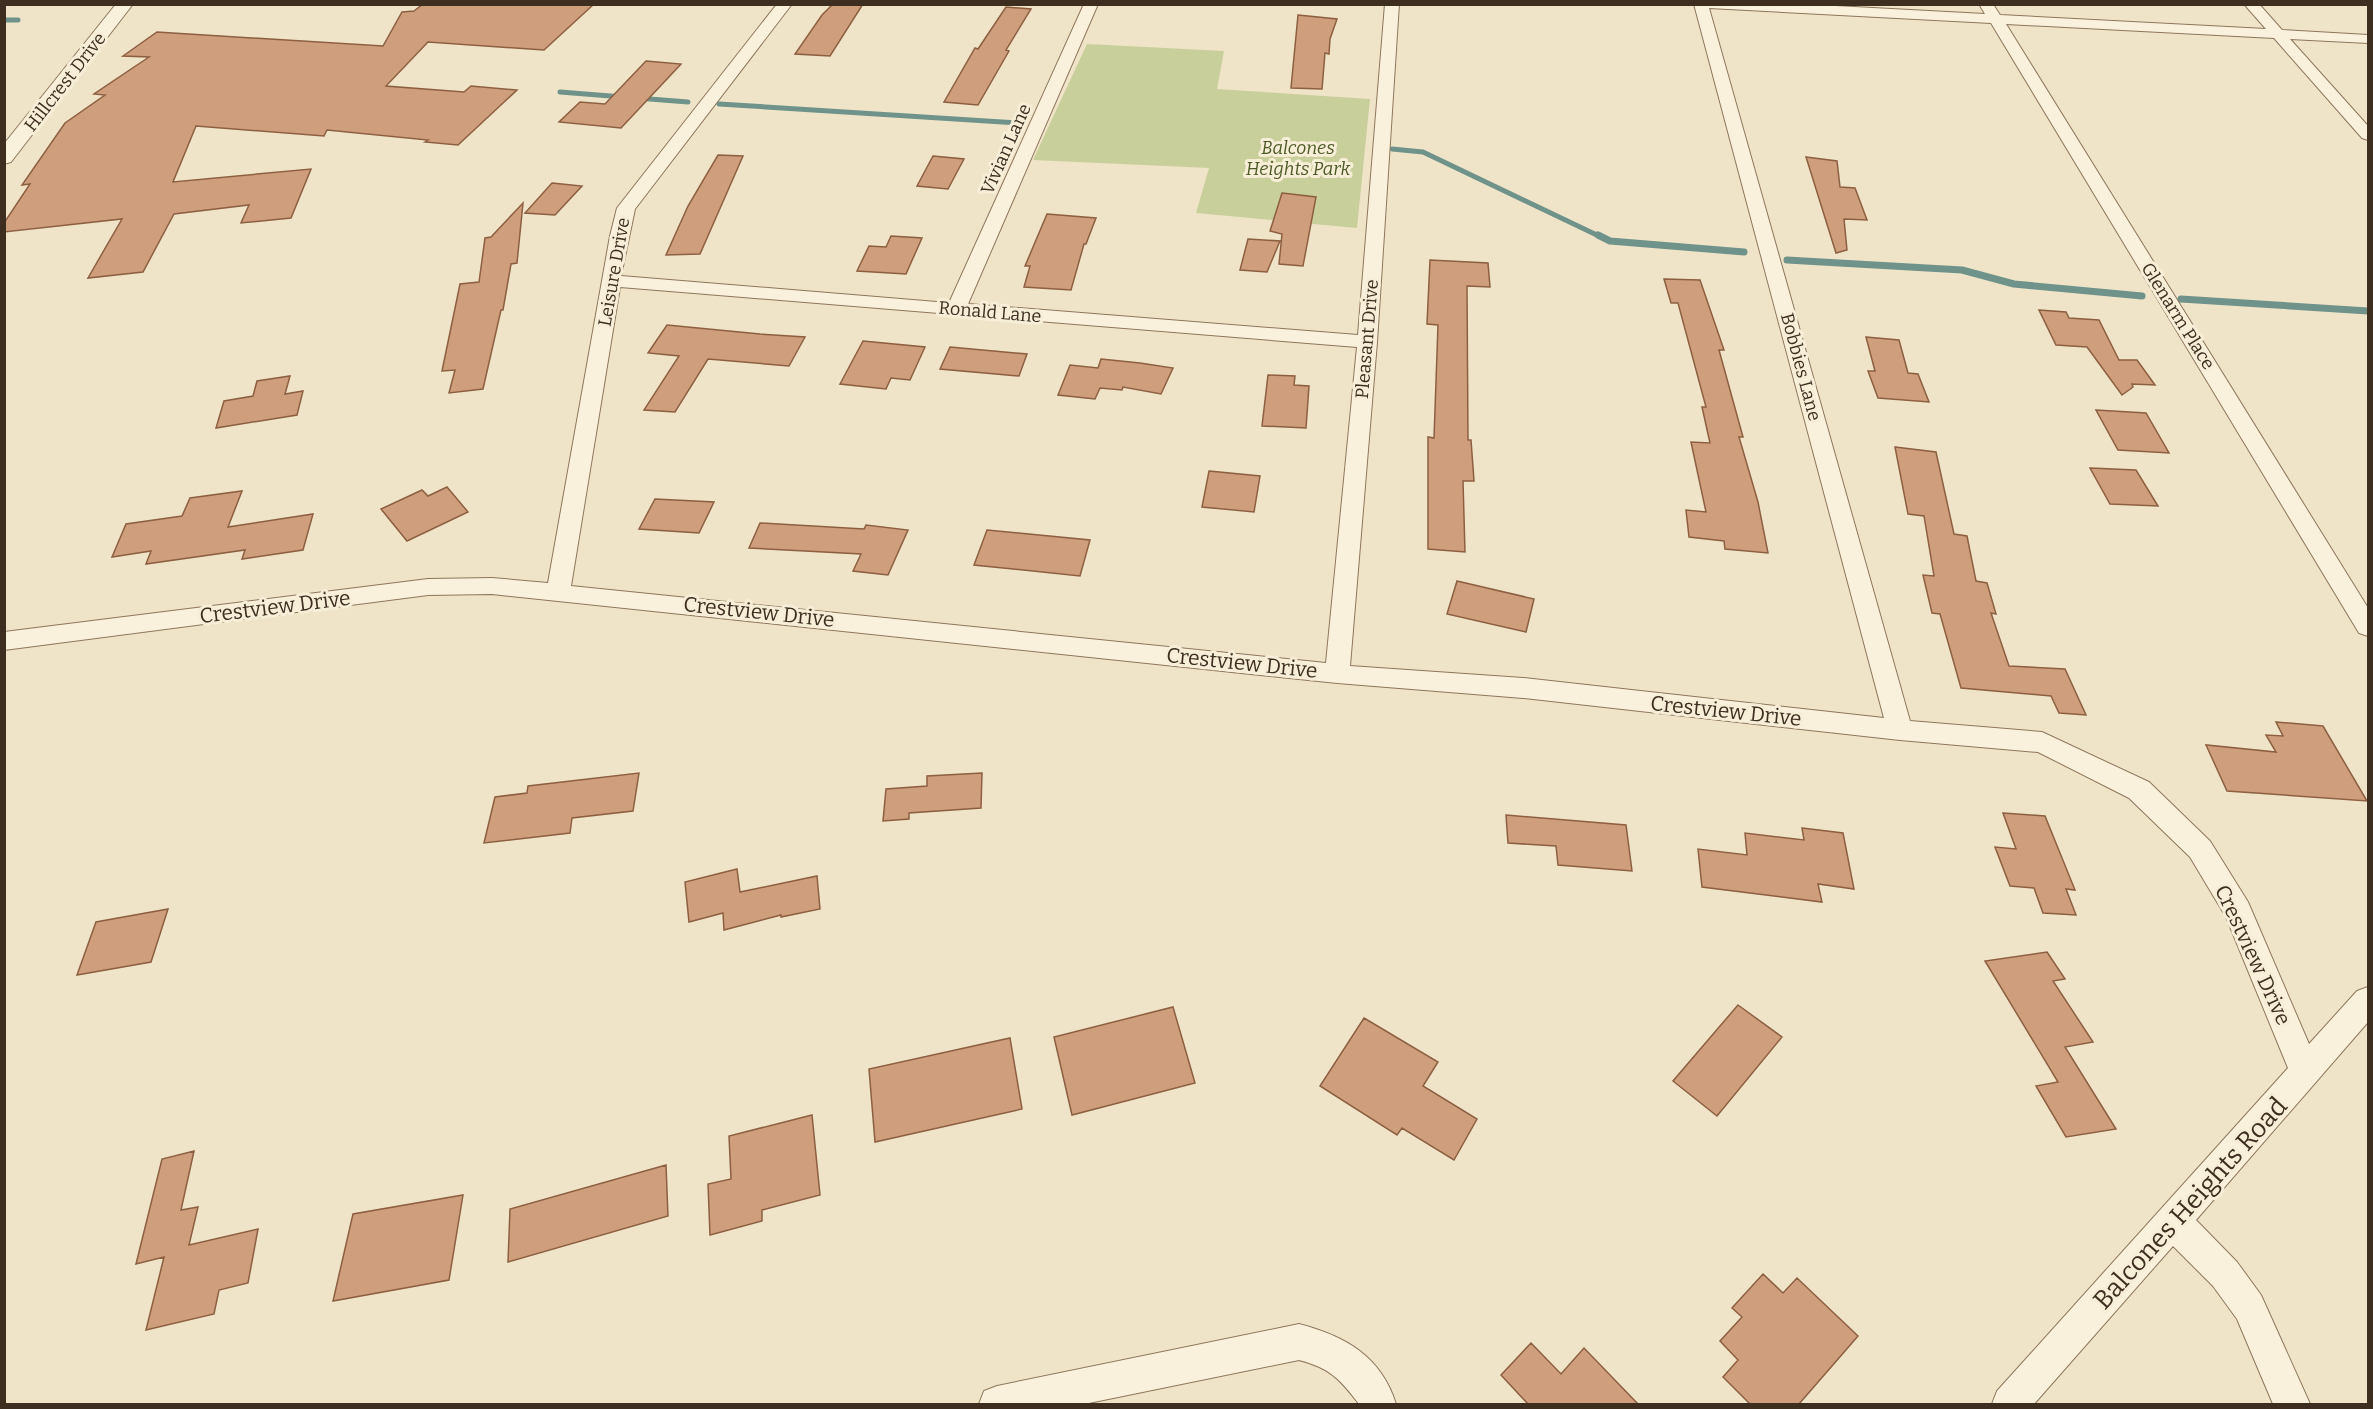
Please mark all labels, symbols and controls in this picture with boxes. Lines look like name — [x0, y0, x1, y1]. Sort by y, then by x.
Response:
street label: Hillcrest Drive — [20, 28, 110, 136]
street label: Vivian Lane — [976, 100, 1036, 198]
park label: Balcones Heights Park — [1246, 137, 1350, 180]
street label: Leisure Drive — [594, 216, 634, 328]
street label: Glenarm Place — [2136, 259, 2220, 373]
street label: Pleasant Drive — [1351, 278, 1383, 400]
street label: Ronald Lane — [938, 297, 1042, 327]
street label: Bobbies Lane — [1776, 311, 1826, 423]
street label: Crestview Drive — [198, 585, 352, 629]
street label: Crestview Drive — [682, 591, 836, 633]
street label: Crestview Drive — [1165, 642, 1319, 684]
street label: Crestview Drive — [1649, 690, 1803, 732]
street label: Crestview Drive — [2209, 881, 2297, 1029]
street label: Balcones Heights Road — [2087, 1091, 2294, 1316]

